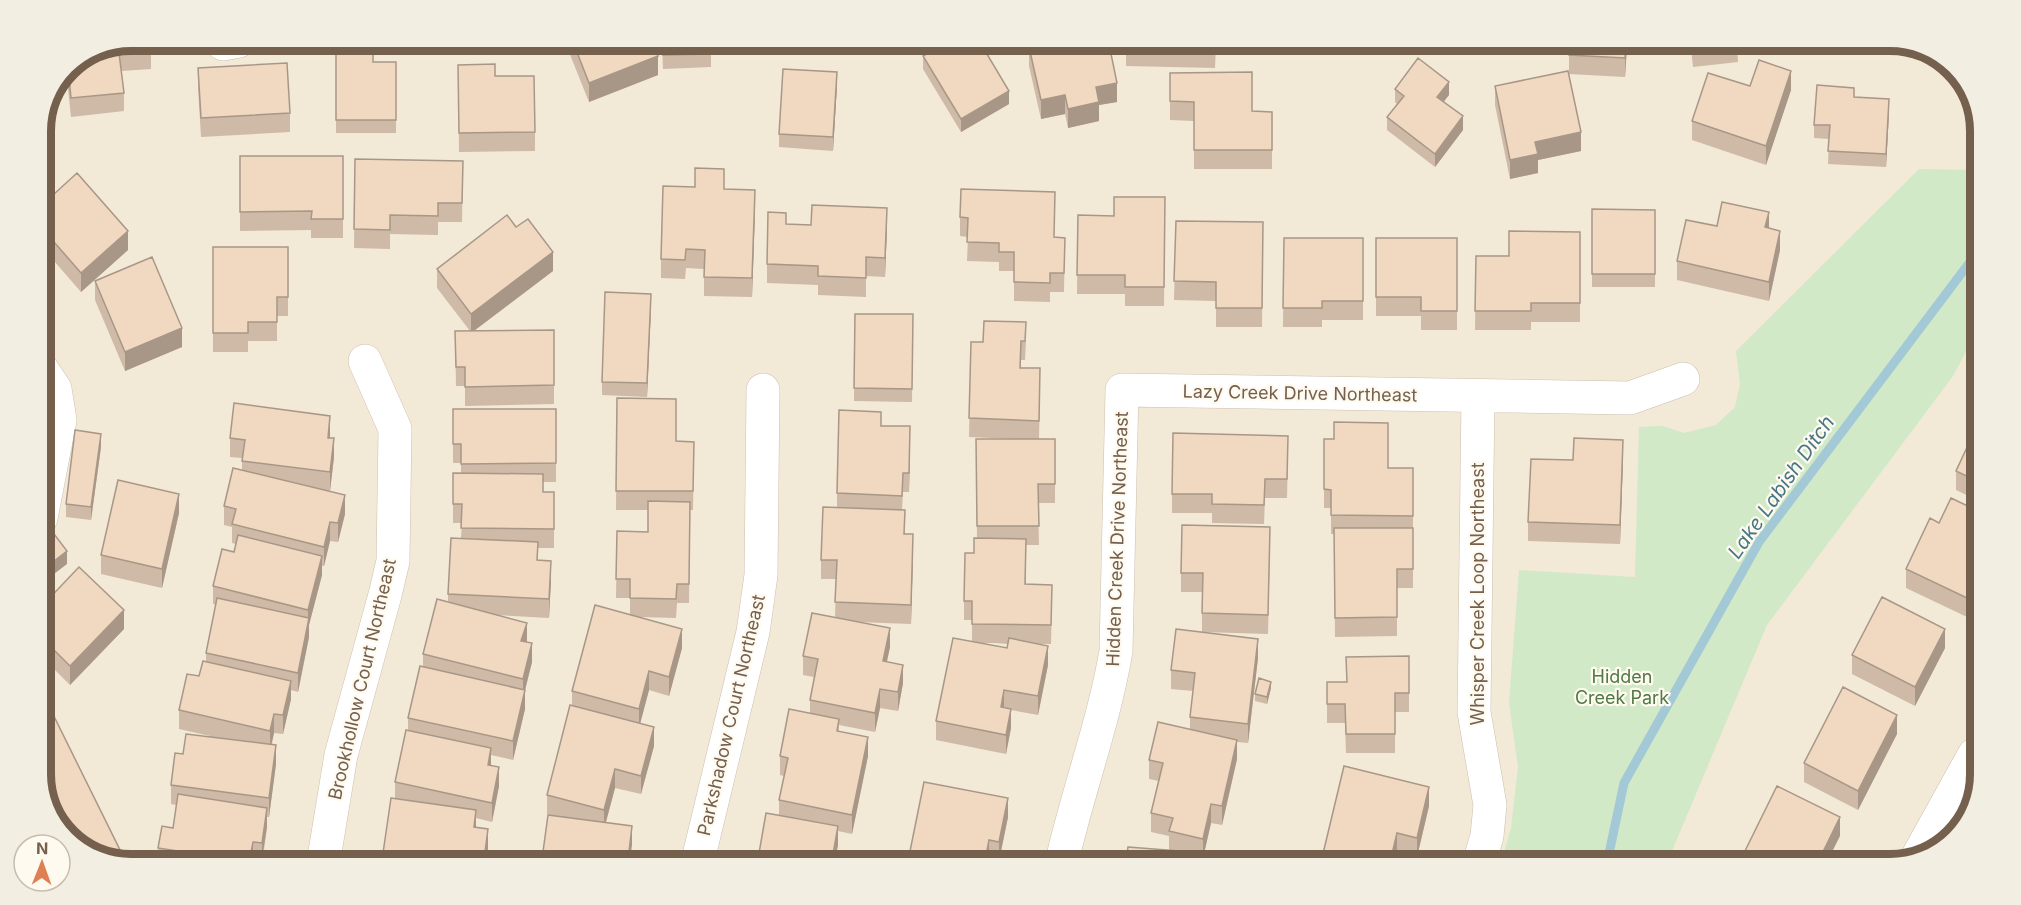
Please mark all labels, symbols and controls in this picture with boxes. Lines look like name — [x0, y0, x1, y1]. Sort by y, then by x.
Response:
street label: Lazy Creek Drive Northeast — [1182, 380, 1418, 406]
street label: Hidden Creek Drive Northeast — [1102, 411, 1132, 667]
water label: Lake Labish Ditch — [1723, 411, 1839, 563]
street label: Whisper Creek Loop Northeast — [1467, 462, 1488, 726]
street label: Brookhollow Court Northeast — [324, 556, 400, 802]
street label: Parkshadow Court Northeast — [693, 592, 769, 838]
park label: Hidden Creek Park — [1575, 666, 1669, 708]
north arrow — [12, 833, 72, 893]
text: N — [36, 838, 49, 858]

